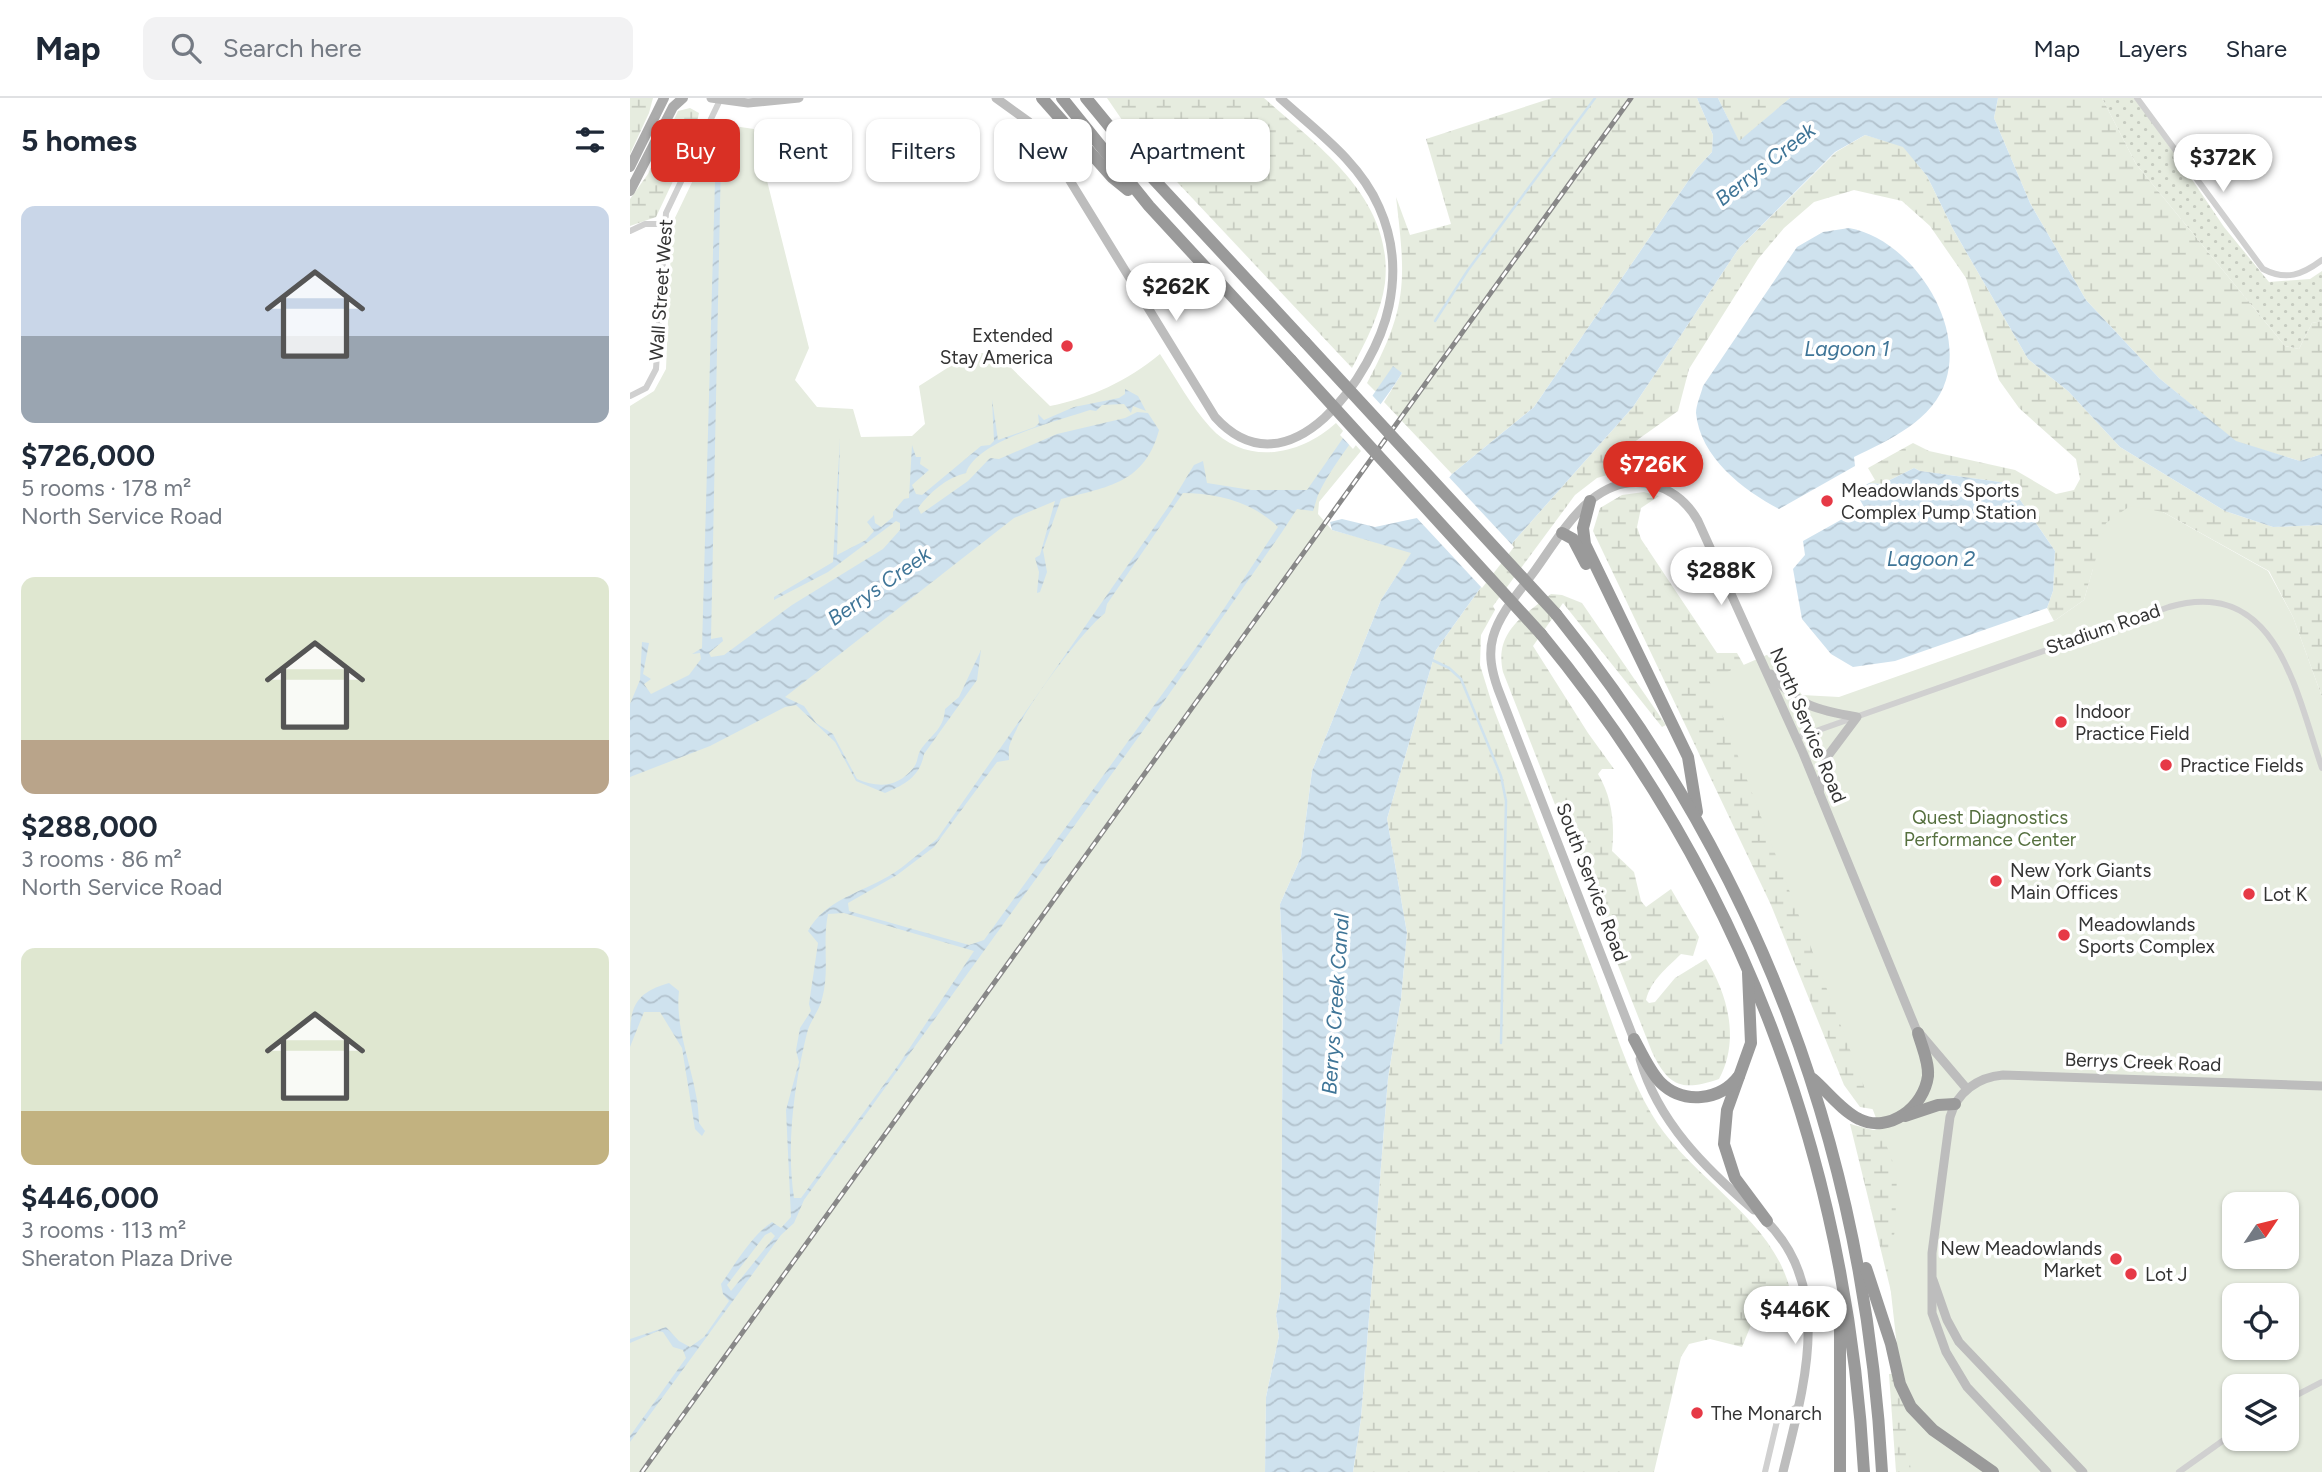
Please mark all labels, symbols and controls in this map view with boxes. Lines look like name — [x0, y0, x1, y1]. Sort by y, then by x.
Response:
search box — [143, 17, 633, 80]
text: Map — [35, 29, 101, 68]
icon: search — [167, 29, 205, 67]
text: Search here — [223, 32, 362, 64]
text: Map — [2033, 34, 2080, 63]
text: Layers — [2118, 34, 2187, 63]
text: Share — [2225, 34, 2287, 63]
water label: Berrys Creek — [1710, 117, 1821, 211]
chip: Buy — [651, 119, 740, 182]
chip: Rent — [754, 119, 852, 182]
chip: Filters — [866, 119, 980, 182]
chip: New — [994, 119, 1092, 182]
chip: Apartment — [1106, 119, 1270, 182]
icon: filters — [571, 121, 609, 159]
text: 5 homes — [21, 122, 137, 159]
pin: $372K — [2174, 134, 2272, 194]
text: $372K — [2190, 143, 2256, 171]
street label: Wall Street West — [645, 218, 677, 362]
icon: home — [252, 251, 378, 377]
pin: $262K — [1127, 264, 1225, 323]
text: $262K — [1142, 272, 1210, 300]
place label: Extended Stay America — [940, 324, 1053, 369]
water label: Lagoon 1 — [1804, 336, 1890, 361]
marker: Extended Stay America — [1059, 338, 1075, 354]
text: $726,000 — [21, 437, 155, 474]
pin: $726K — [1604, 442, 1702, 501]
text: $726K — [1619, 450, 1687, 478]
text: 5 rooms · 178 m² — [21, 474, 191, 502]
place label: Meadowlands Sports Complex Pump Station — [1841, 479, 2037, 524]
marker: Meadowlands Sports Complex Pump Station — [1819, 493, 1835, 509]
text: North Service Road — [21, 502, 223, 530]
water label: Berrys Creek — [823, 541, 936, 631]
water label: Lagoon 2 — [1887, 546, 1976, 571]
pin: $288K — [1672, 547, 1770, 607]
text: $288K — [1686, 556, 1756, 584]
street label: Stadium Road — [2043, 599, 2163, 659]
icon: home — [252, 622, 378, 748]
street label: North Service Road — [1765, 644, 1851, 806]
place label: Indoor Practice Field — [2075, 700, 2190, 745]
marker: Indoor Practice Field — [2053, 714, 2069, 730]
place label: Practice Fields — [2180, 754, 2304, 777]
marker: Practice Fields — [2158, 757, 2174, 773]
street label: South Service Road — [1551, 800, 1633, 964]
park label: Quest Diagnostics Performance Center — [1904, 806, 2077, 851]
text: $288,000 — [21, 808, 158, 845]
text: 3 rooms · 86 m² — [21, 845, 182, 873]
place label: New York Giants Main Offices — [2010, 859, 2151, 904]
text: North Service Road — [21, 873, 223, 901]
marker: New York Giants Main Offices — [1988, 873, 2004, 889]
place label: Lot K — [2263, 883, 2308, 906]
marker: Lot K — [2241, 886, 2257, 902]
water label: Berrys Creek Canal — [1316, 912, 1354, 1095]
place label: Meadowlands Sports Complex — [2078, 913, 2215, 958]
marker: Meadowlands Sports Complex — [2056, 927, 2072, 943]
icon: home — [252, 993, 378, 1119]
street label: Berrys Creek Road — [2064, 1048, 2222, 1076]
text: $446,000 — [21, 1179, 159, 1216]
north arrow — [2222, 1192, 2300, 1269]
map controls — [2222, 1192, 2299, 1451]
text: 3 rooms · 113 m² — [21, 1216, 186, 1244]
place label: New Meadowlands Market — [1940, 1237, 2102, 1282]
text: Sheraton Plaza Drive — [21, 1244, 233, 1272]
marker: New Meadowlands Market — [2108, 1251, 2124, 1267]
place label: Lot J — [2145, 1263, 2188, 1286]
marker: Lot J — [2123, 1266, 2139, 1282]
button: locate — [2222, 1283, 2299, 1360]
pin: $446K — [1746, 1286, 1844, 1346]
text: $446K — [1760, 1295, 1830, 1323]
button: layers — [2222, 1374, 2299, 1451]
place label: The Monarch — [1711, 1402, 1822, 1425]
marker: The Monarch — [1689, 1405, 1705, 1421]

